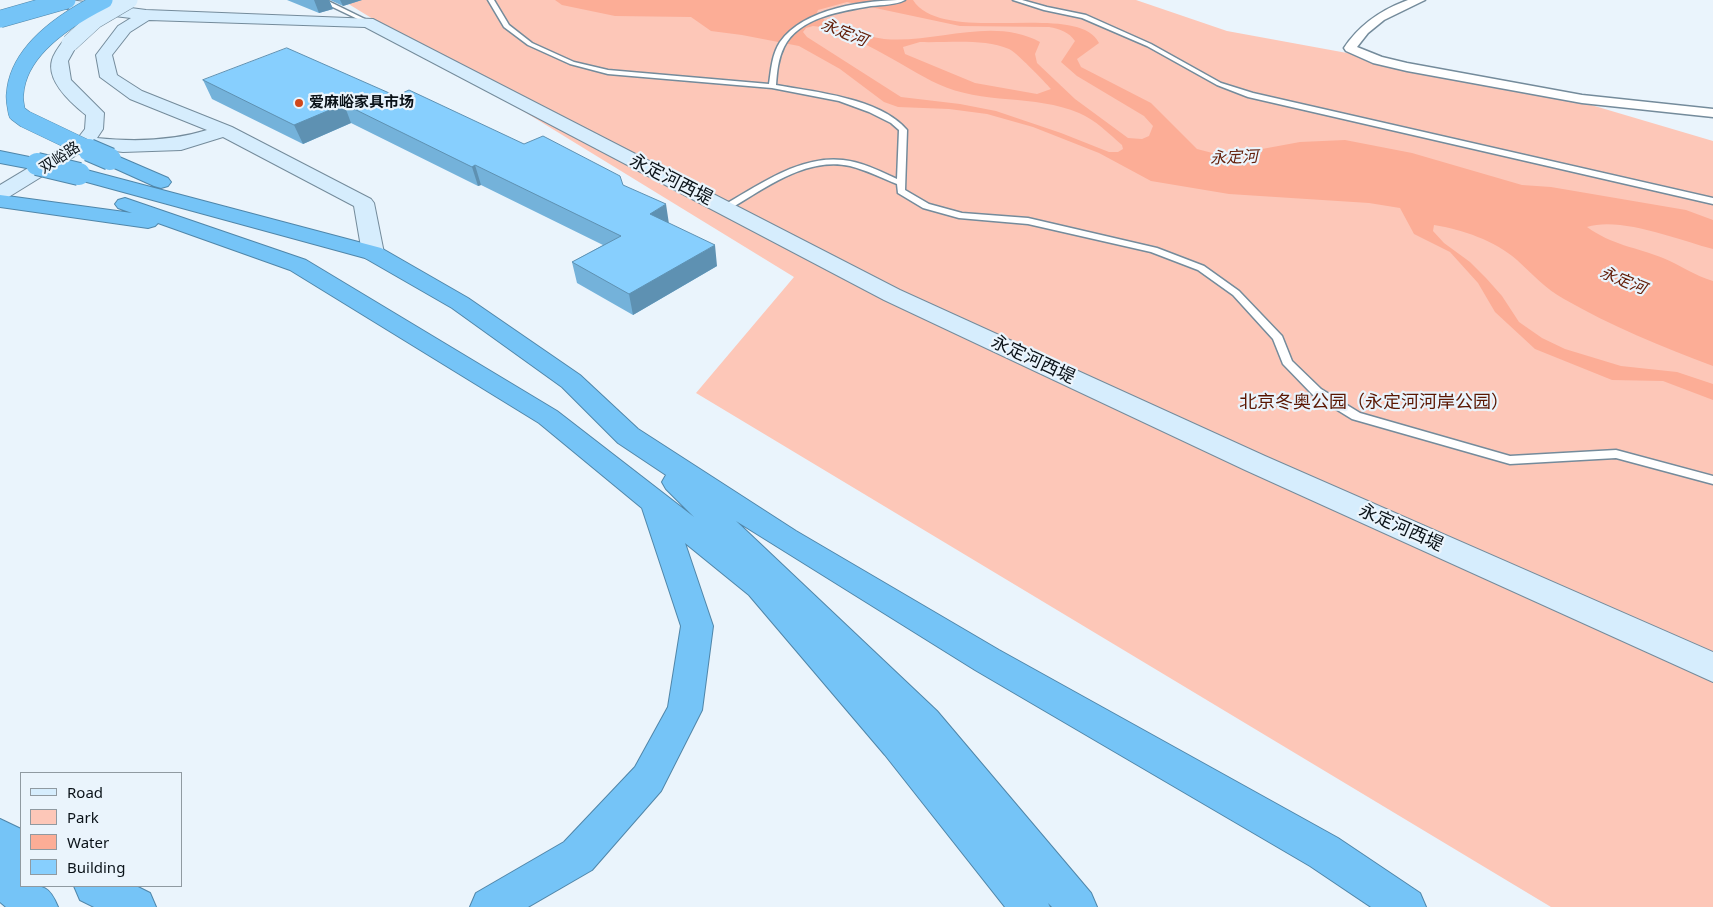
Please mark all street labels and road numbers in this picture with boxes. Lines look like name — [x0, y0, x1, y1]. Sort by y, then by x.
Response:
street label: 双峪路 — [36, 138, 84, 178]
street label: 永定河西堤 — [626, 150, 716, 210]
street label: 永定河西堤 — [988, 331, 1078, 389]
street label: 永定河西堤 — [1355, 500, 1447, 556]

